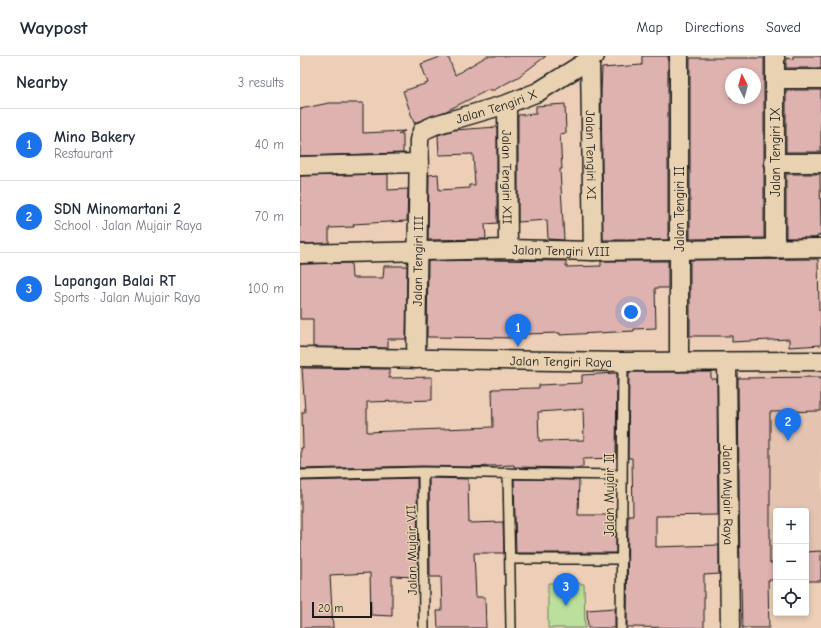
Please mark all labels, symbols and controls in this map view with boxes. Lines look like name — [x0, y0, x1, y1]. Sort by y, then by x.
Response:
text: Waypost — [20, 17, 88, 39]
text: Map — [636, 19, 663, 36]
text: Directions — [685, 19, 744, 36]
text: Saved — [766, 19, 801, 36]
north arrow — [725, 68, 761, 104]
text: Nearby — [16, 73, 67, 92]
text: 3 results — [238, 75, 284, 90]
street label: Jalan Tengiri X — [454, 86, 539, 127]
street label: Jalan Tengiri IX — [768, 107, 783, 197]
street label: Jalan Tengiri XI — [583, 110, 599, 200]
text: Mino Bakery — [54, 128, 135, 146]
street label: Jalan Tengiri XII — [499, 130, 515, 224]
text: 1 — [26, 137, 32, 152]
text: 40 m — [255, 137, 284, 152]
text: Restaurant — [54, 146, 113, 161]
street label: Jalan Tengiri II — [672, 166, 687, 252]
text: SDN Minomartani 2 — [54, 200, 181, 218]
text: 2 — [26, 209, 32, 224]
text: 70 m — [255, 209, 284, 224]
street label: Jalan Tengiri III — [410, 215, 426, 307]
text: School · Jalan Mujair Raya — [54, 218, 202, 233]
street label: Jalan Tengiri VIII — [512, 242, 610, 259]
text: Lapangan Balai RT — [54, 272, 176, 290]
text: 3 — [26, 281, 32, 296]
text: 100 m — [248, 281, 284, 296]
text: Sports · Jalan Mujair Raya — [54, 290, 200, 305]
your location — [621, 302, 641, 322]
pin: 1 — [505, 314, 531, 347]
street label: Jalan Tengiri Raya — [510, 353, 612, 370]
pin: 2 — [775, 408, 801, 441]
street label: Jalan Mujair Raya — [720, 445, 736, 545]
street label: Jalan Mujair II — [602, 453, 617, 537]
street label: Jalan Mujair VII — [403, 505, 420, 595]
map controls — [773, 508, 809, 616]
button: + — [773, 508, 809, 544]
button: − — [773, 544, 809, 580]
pin: 3 — [553, 573, 579, 606]
button: locate — [773, 580, 809, 616]
scale bar — [312, 600, 372, 619]
text: 20 m — [318, 602, 343, 615]

